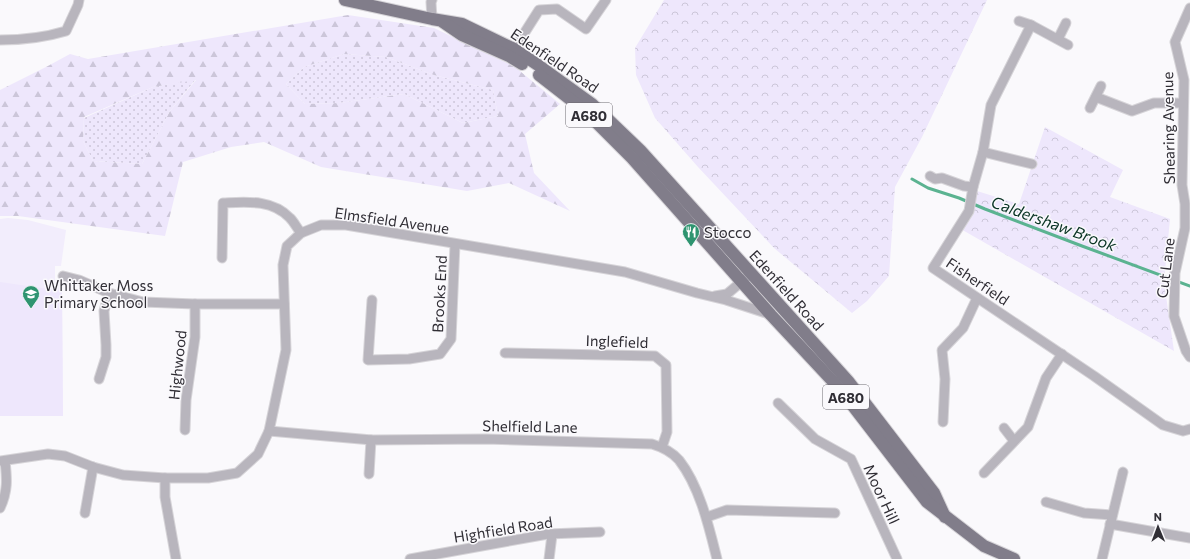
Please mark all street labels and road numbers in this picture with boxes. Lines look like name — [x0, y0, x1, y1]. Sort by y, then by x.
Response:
street label: Edenfield Road — [508, 24, 602, 96]
street label: Shearing Avenue — [1158, 71, 1178, 184]
road number: A680 — [566, 103, 612, 127]
street label: Elmsfield Avenue — [333, 203, 451, 237]
street label: Cut Lane — [1152, 237, 1178, 299]
street label: Edenfield Road — [746, 246, 828, 334]
street label: Fisherfield — [943, 253, 1013, 309]
street label: Brooks End — [428, 255, 450, 333]
street label: Highwood — [164, 329, 190, 401]
street label: Inglefield — [585, 331, 649, 351]
road number: A680 — [823, 385, 869, 409]
street label: Shelfield Lane — [482, 416, 578, 436]
street label: Moor Hill — [860, 461, 904, 527]
street label: Highfield Road — [452, 512, 554, 546]

